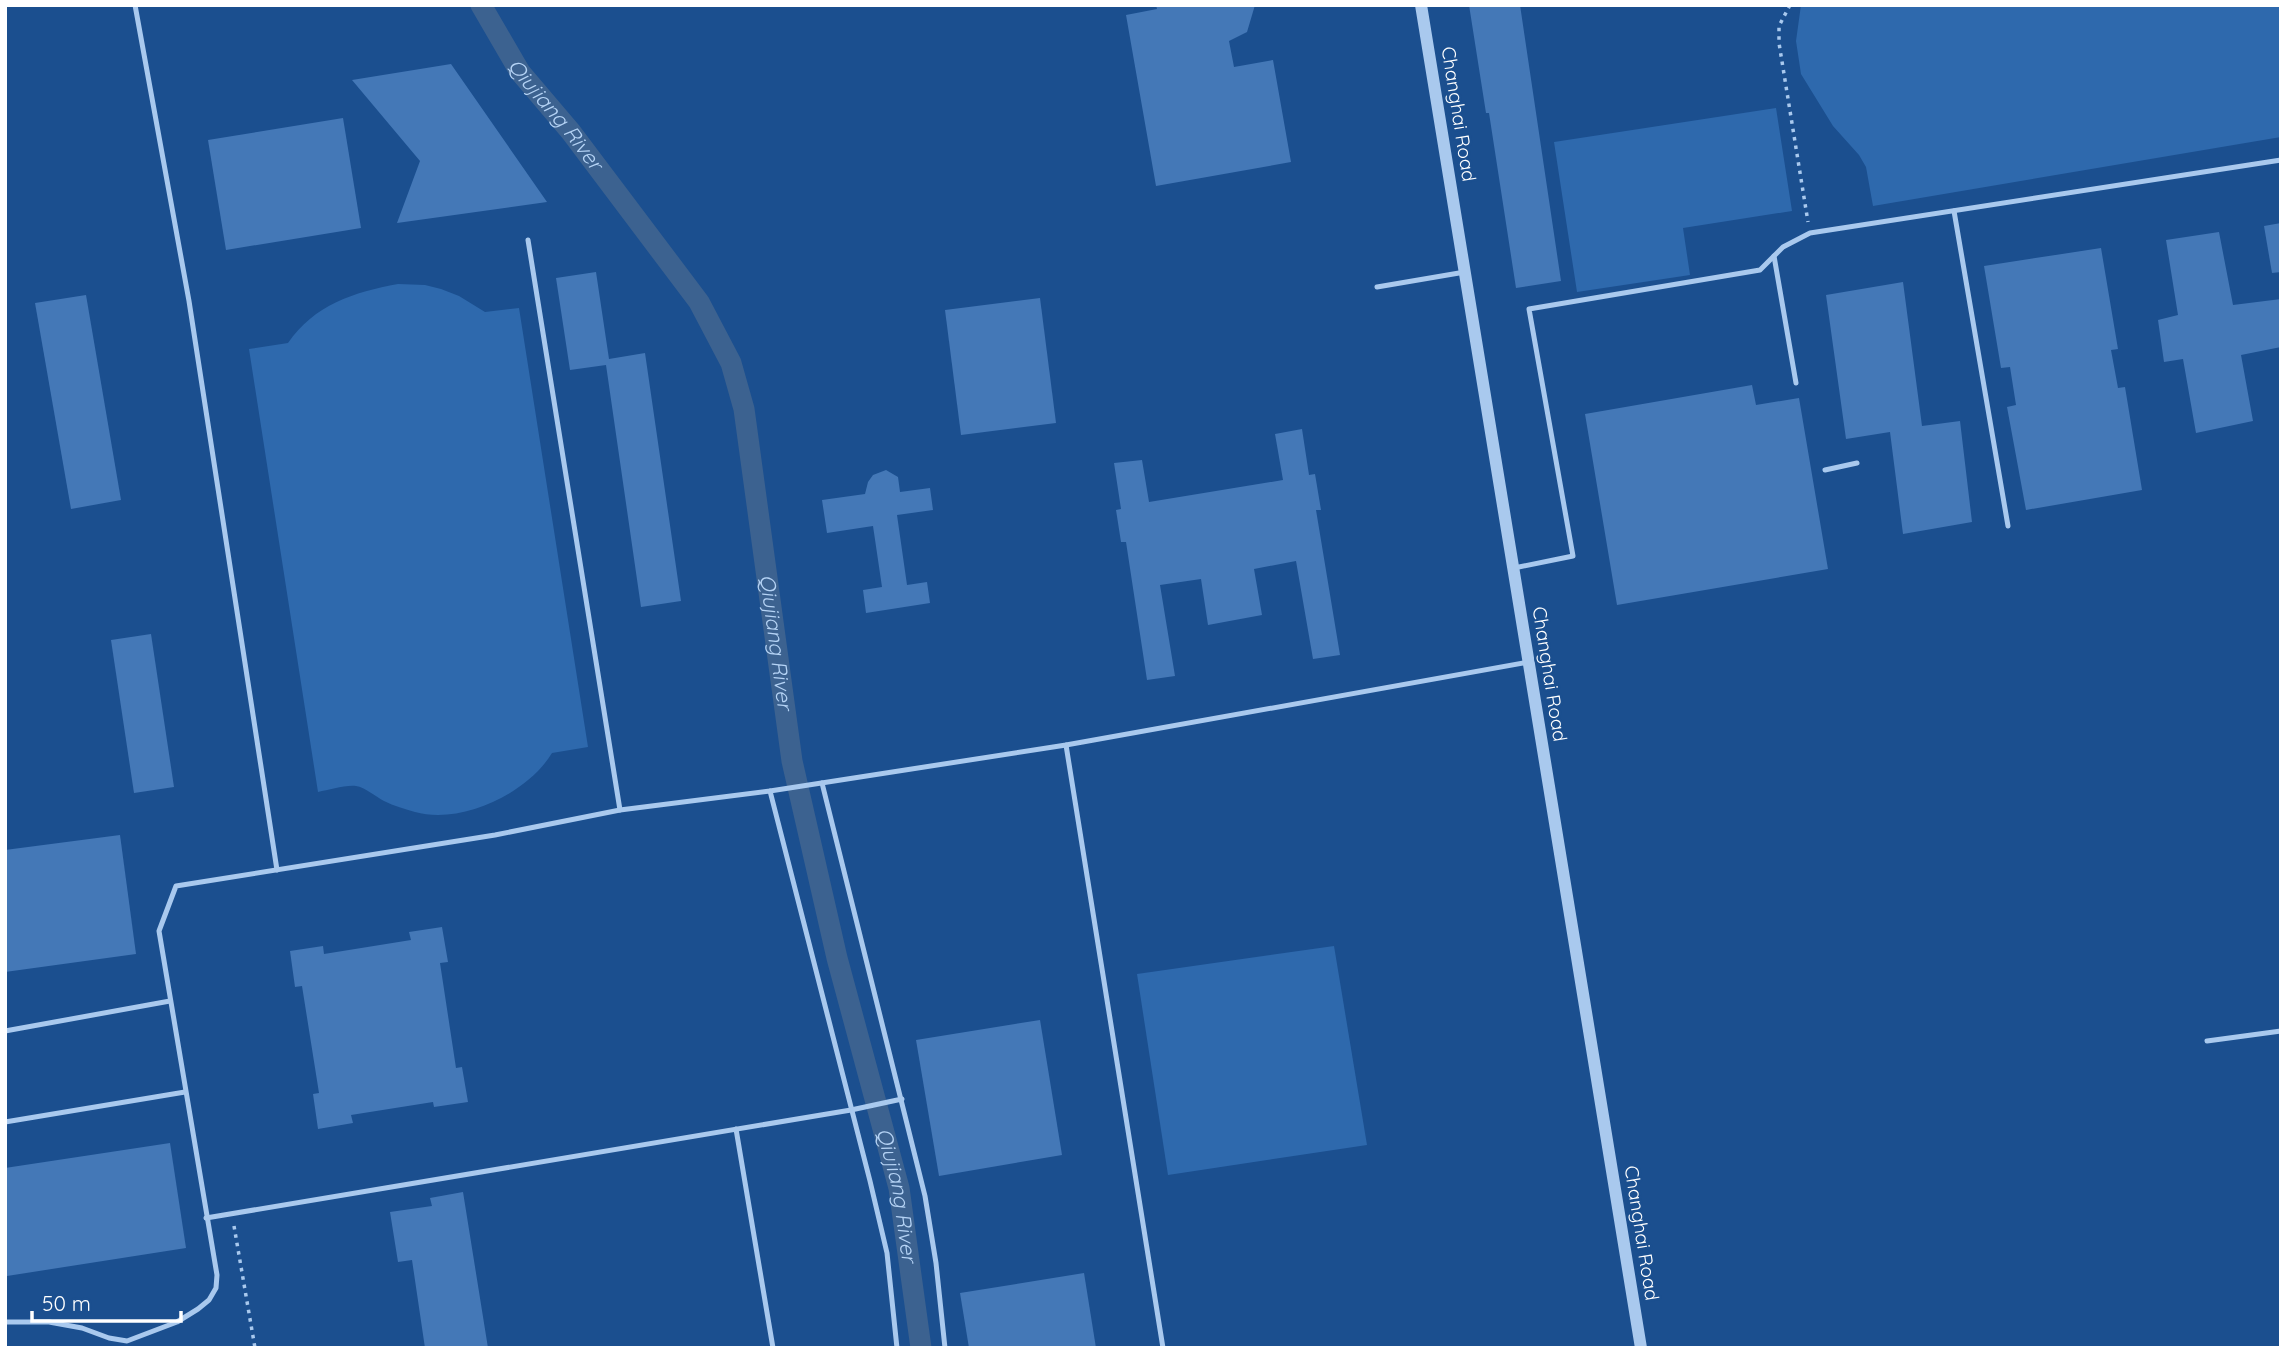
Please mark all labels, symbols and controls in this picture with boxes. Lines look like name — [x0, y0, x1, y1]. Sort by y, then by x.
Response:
street label: Changhai Road — [1436, 45, 1482, 183]
water label: Qiujiang River — [503, 54, 611, 177]
water label: Qiujiang River — [755, 573, 799, 714]
street label: Changhai Road — [1527, 605, 1573, 743]
water label: Qiujiang River — [871, 1125, 923, 1267]
street label: Changhai Road — [1619, 1164, 1665, 1302]
scale bar — [32, 1280, 180, 1324]
text: 50 m — [42, 1290, 91, 1316]

